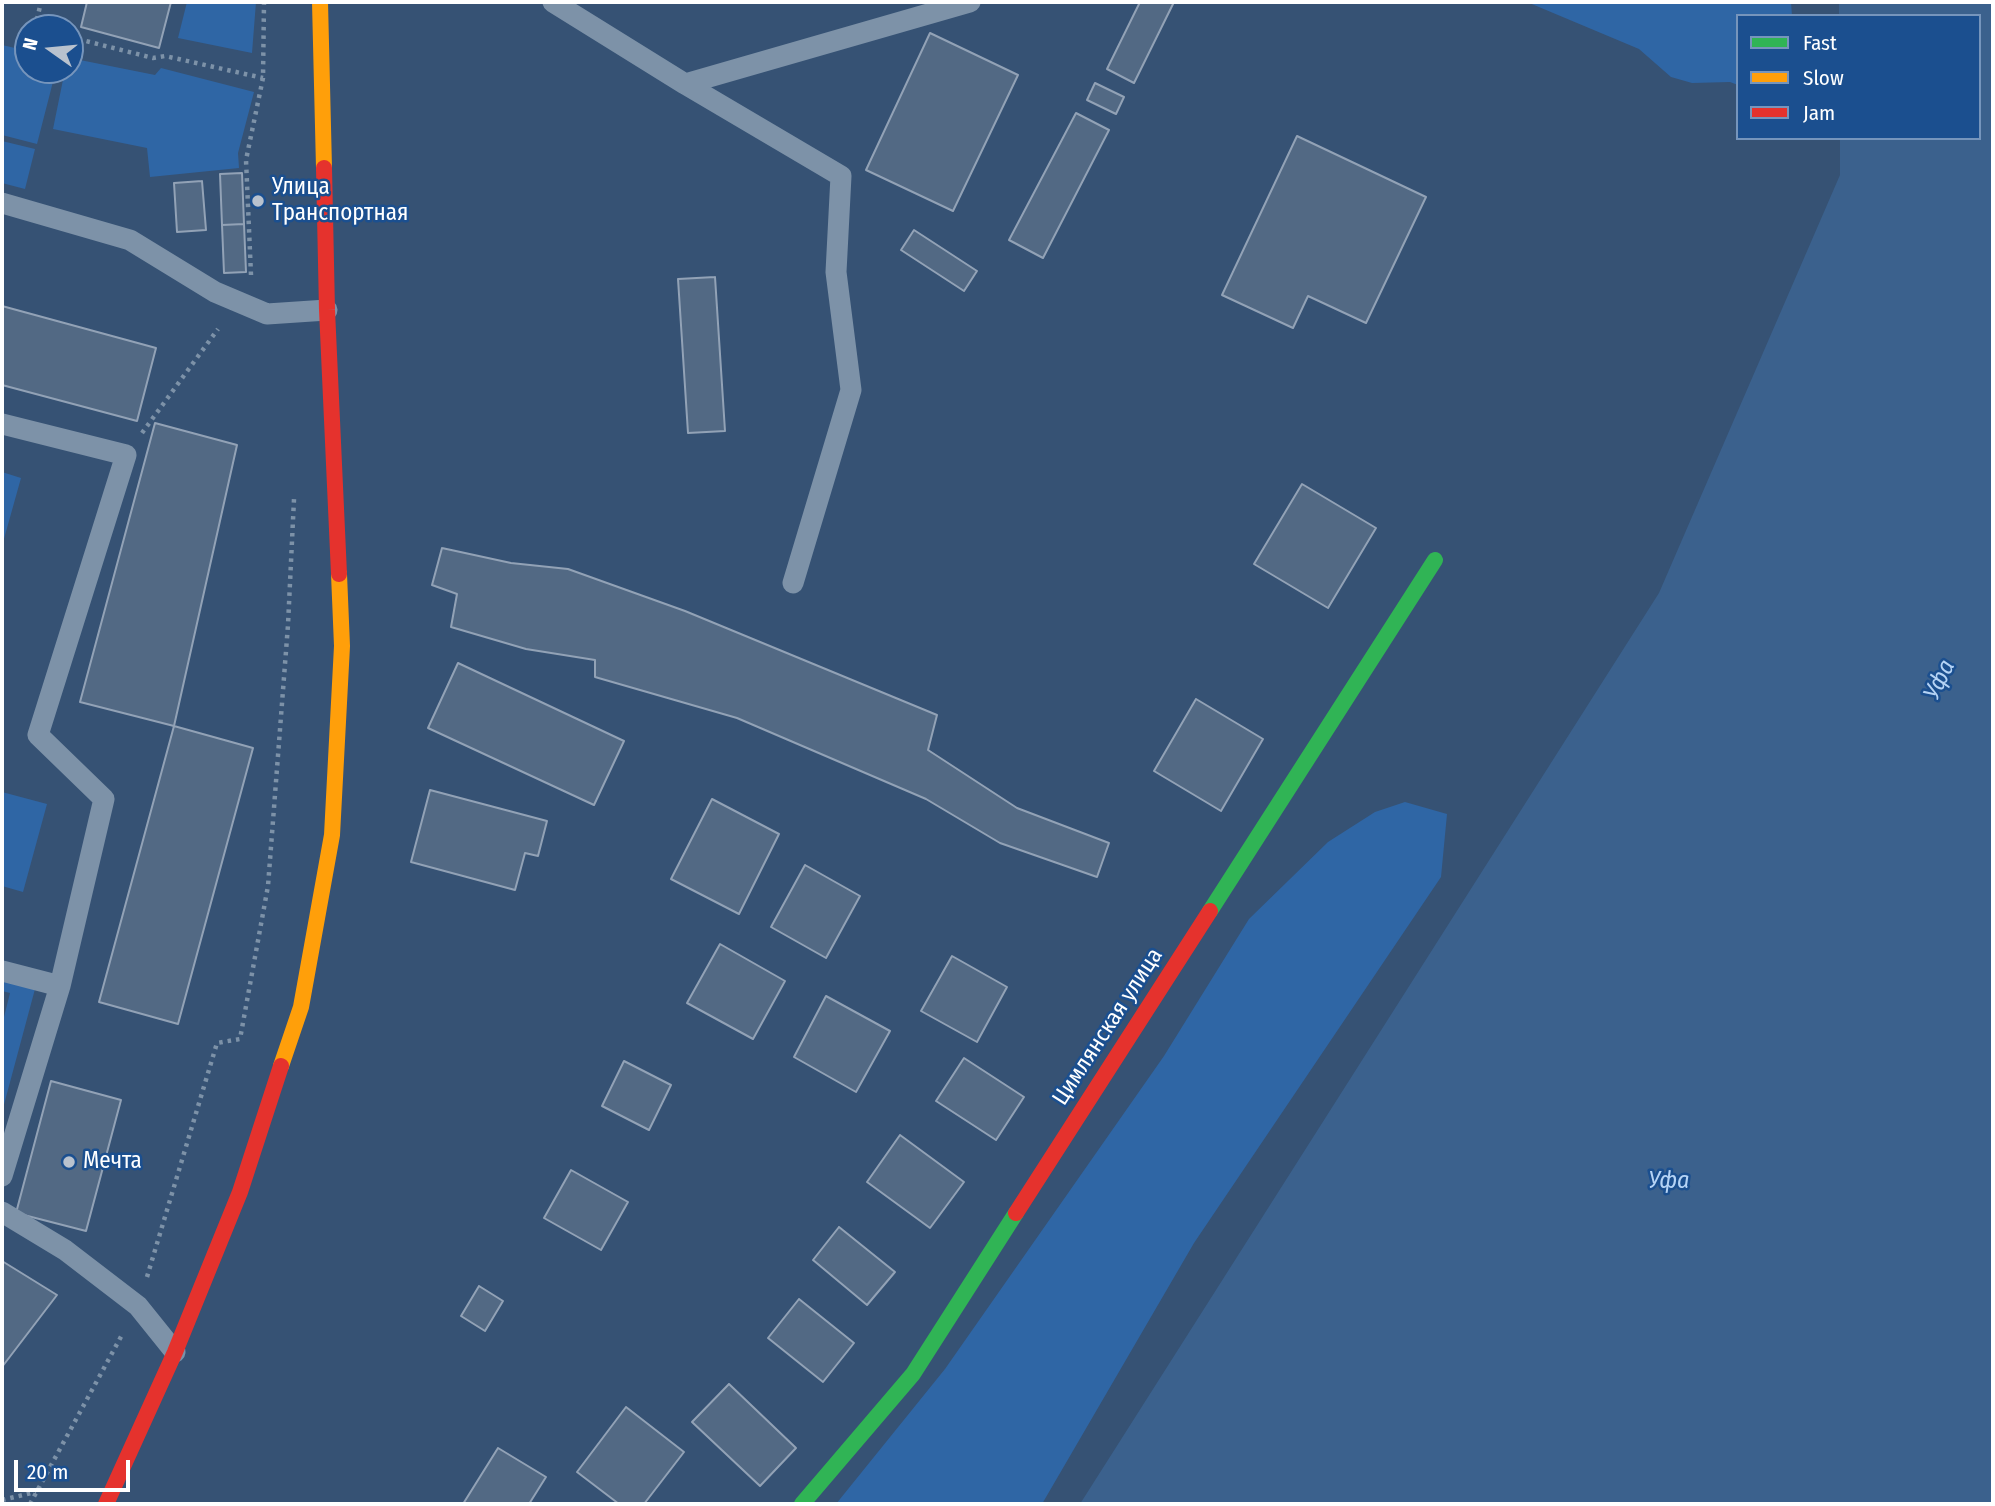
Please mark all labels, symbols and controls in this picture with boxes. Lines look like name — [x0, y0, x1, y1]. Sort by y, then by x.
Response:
north arrow — [14, 14, 84, 84]
legend — [1736, 14, 1981, 140]
text: Fast — [1803, 30, 1837, 56]
text: N — [18, 35, 43, 52]
text: Slow — [1803, 65, 1844, 91]
text: Jam — [1803, 100, 1835, 126]
place label: Улица Транспортная — [272, 174, 408, 228]
marker: Улица Транспортная — [250, 193, 266, 209]
water label: Уфа — [1918, 655, 1962, 705]
street label: Цимлянская улица — [1047, 943, 1169, 1111]
place label: Мечта — [83, 1148, 142, 1176]
marker: Мечта — [61, 1154, 77, 1170]
water label: Уфа — [1649, 1167, 1689, 1195]
scale bar — [18, 1446, 133, 1490]
text: 20 m — [27, 1459, 68, 1485]

